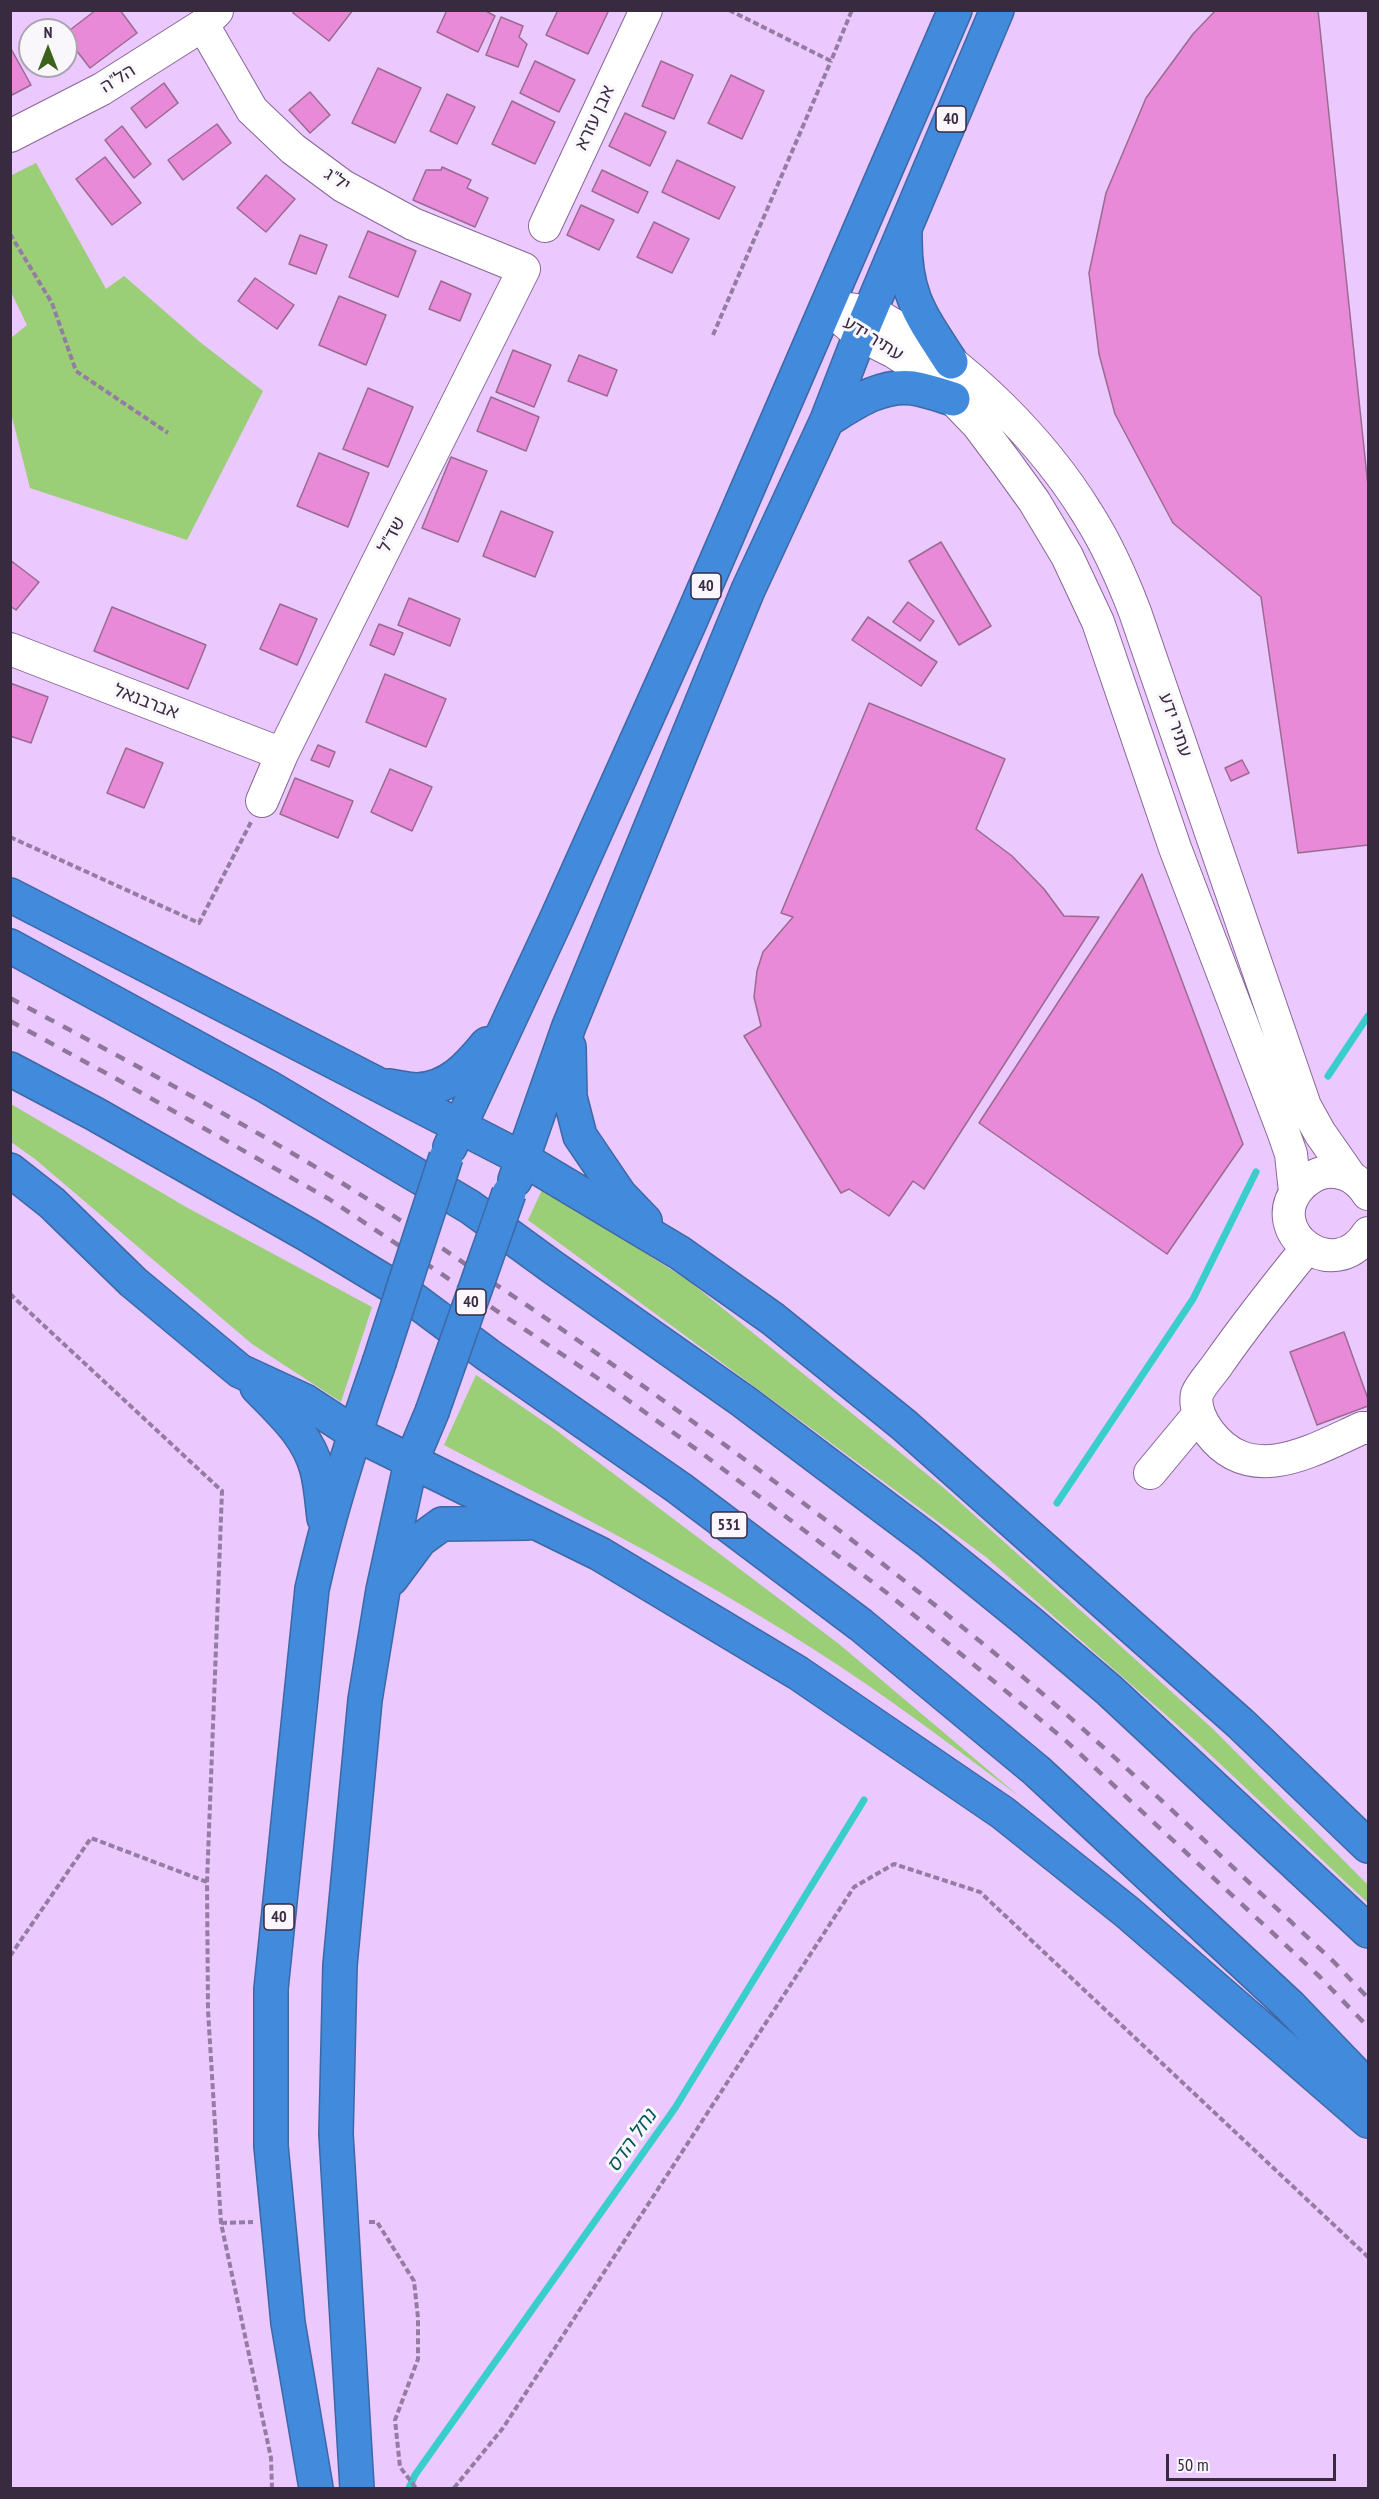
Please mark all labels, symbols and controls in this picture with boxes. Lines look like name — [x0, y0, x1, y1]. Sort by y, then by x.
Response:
north arrow — [18, 18, 78, 78]
text: N — [44, 22, 52, 42]
street label: הל"ה — [97, 60, 139, 98]
street label: אבן עזרא — [571, 82, 619, 154]
road number: 40 — [936, 106, 966, 132]
street label: יל"ג — [320, 164, 354, 196]
street label: עתיר ידע — [839, 312, 907, 366]
street label: שד"ל — [374, 513, 410, 557]
road number: 40 — [691, 573, 721, 599]
street label: אברבנאל — [111, 680, 181, 724]
street label: עתיר ידע — [1154, 690, 1196, 760]
road number: 40 — [456, 1289, 486, 1315]
road number: 531 — [711, 1512, 747, 1538]
road number: 40 — [264, 1904, 294, 1930]
water label: נחל הדס — [602, 2105, 662, 2177]
scale bar — [1169, 2442, 1338, 2480]
text: 50 m — [1177, 2453, 1209, 2476]

